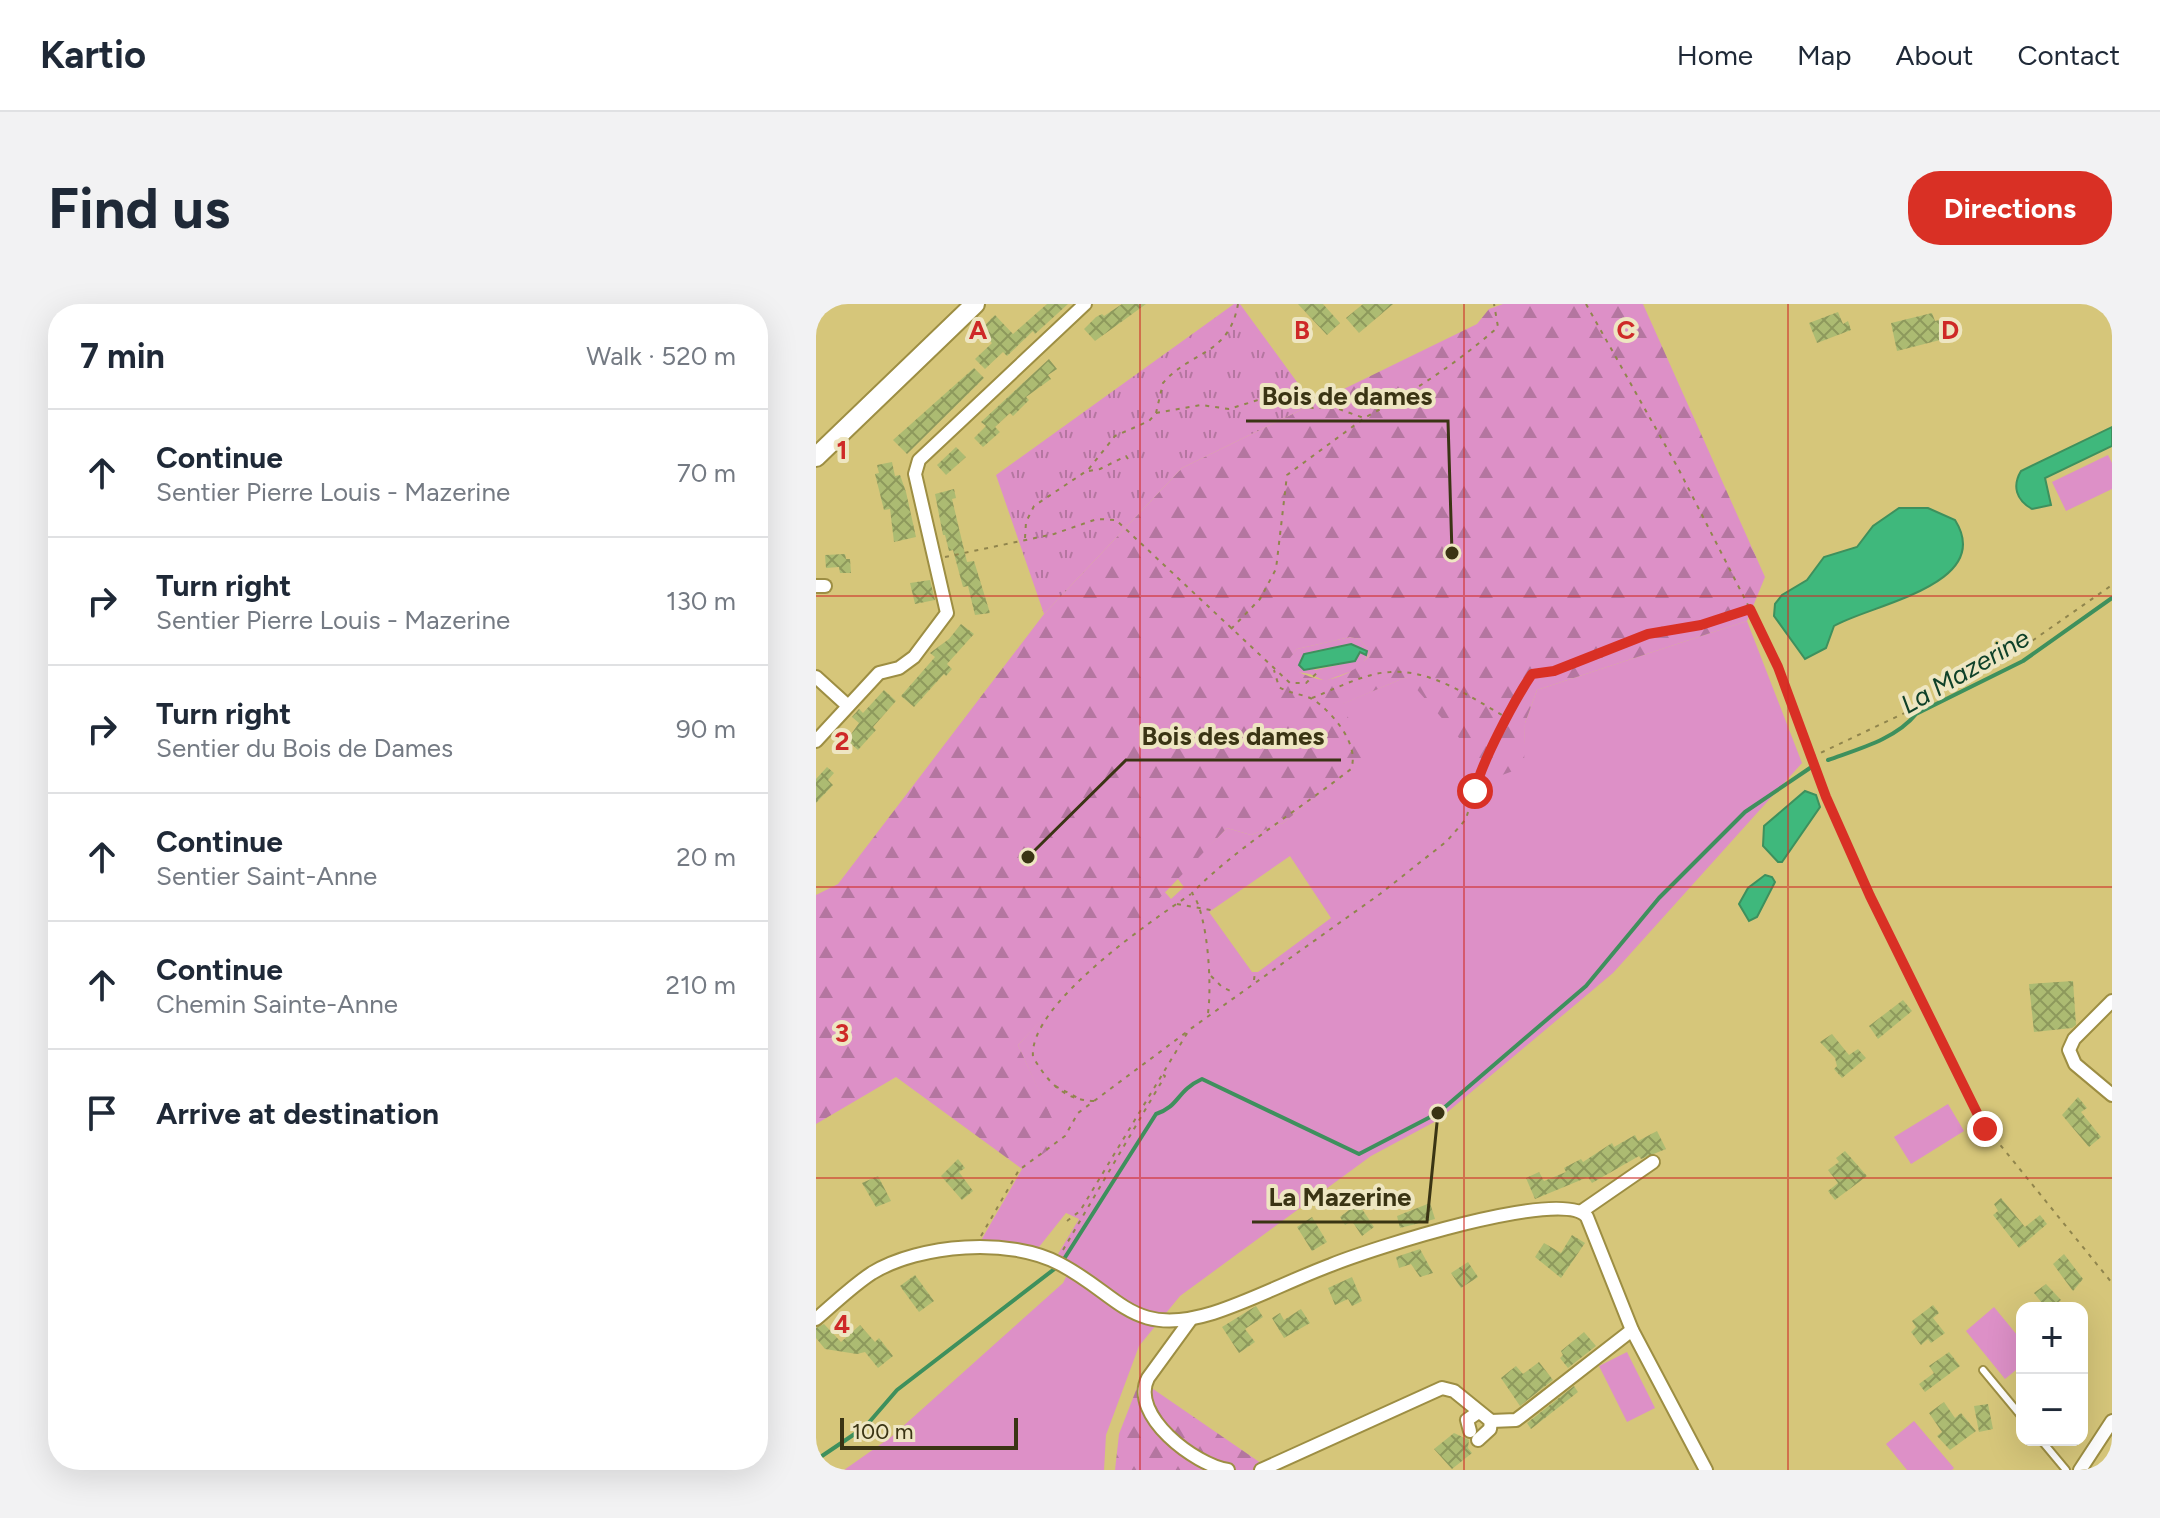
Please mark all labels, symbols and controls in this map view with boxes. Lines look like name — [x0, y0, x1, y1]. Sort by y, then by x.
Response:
text: Kartio — [40, 32, 146, 78]
text: Home — [1677, 38, 1753, 72]
text: Map — [1797, 38, 1852, 72]
text: About — [1896, 38, 1973, 72]
text: Contact — [2017, 38, 2120, 72]
button: Directions — [1908, 171, 2112, 245]
text: Find us — [48, 175, 230, 242]
text: A — [969, 314, 988, 346]
text: B — [1294, 314, 1310, 346]
text: C — [1617, 314, 1636, 346]
text: D — [1941, 314, 1959, 346]
text: 7 min — [80, 336, 165, 377]
text: Walk · 520 m — [586, 340, 736, 372]
callout: Bois de dames — [1246, 371, 1448, 421]
text: Bois de dames — [1262, 380, 1432, 412]
text: 1 — [837, 434, 847, 466]
text: Continue — [156, 439, 283, 476]
icon: ahead — [80, 451, 124, 495]
text: 70 m — [677, 457, 736, 489]
text: Sentier Pierre Louis - Mazerine — [156, 476, 510, 508]
text: Turn right — [156, 567, 291, 604]
icon: right — [80, 579, 124, 623]
text: 130 m — [666, 585, 736, 617]
text: Sentier Pierre Louis - Mazerine — [156, 604, 510, 636]
water label: La Mazerine — [1895, 621, 2035, 721]
text: Turn right — [156, 695, 291, 732]
icon: right — [80, 707, 124, 751]
callout: Bois des dames — [1126, 710, 1341, 760]
text: 90 m — [676, 713, 736, 745]
text: Bois des dames — [1142, 720, 1324, 752]
text: 2 — [834, 725, 850, 757]
text: Sentier du Bois de Dames — [156, 732, 453, 764]
route start — [1457, 773, 1493, 809]
text: Continue — [156, 823, 283, 860]
icon: ahead — [80, 835, 124, 879]
text: 20 m — [676, 841, 736, 873]
text: Sentier Saint-Anne — [156, 860, 377, 892]
text: Continue — [156, 951, 283, 988]
icon: ahead — [80, 963, 124, 1007]
text: 210 m — [666, 969, 736, 1001]
text: Chemin Sainte-Anne — [156, 988, 398, 1020]
text: 3 — [835, 1017, 849, 1049]
icon: arrive — [80, 1091, 124, 1135]
text: Arrive at destination — [156, 1095, 439, 1132]
route end — [1967, 1111, 2003, 1147]
callout: La Mazerine — [1252, 1172, 1427, 1222]
text: La Mazerine — [1269, 1181, 1411, 1213]
map controls — [2016, 1302, 2088, 1446]
button: + — [2016, 1302, 2088, 1374]
text: 4 — [834, 1308, 850, 1340]
button: − — [2016, 1374, 2088, 1446]
scale bar — [840, 1414, 1018, 1450]
text: 100 m — [852, 1418, 913, 1445]

